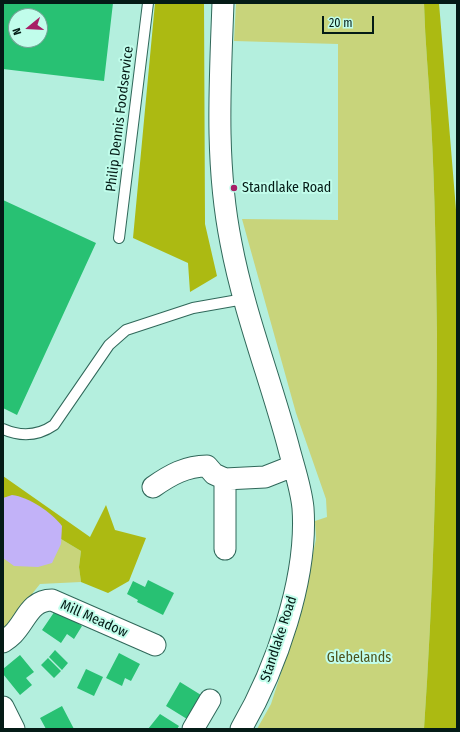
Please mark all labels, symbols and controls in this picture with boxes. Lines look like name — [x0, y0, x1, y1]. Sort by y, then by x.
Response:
north arrow — [8, 8, 48, 48]
scale bar — [324, 8, 376, 34]
text: 20 m — [329, 16, 353, 30]
text: N — [10, 26, 24, 37]
street label: Philip Dennis Foodservice — [103, 45, 137, 193]
place label: Standlake Road — [242, 180, 331, 196]
marker: Standlake Road — [229, 183, 239, 193]
street label: Standlake Road — [257, 594, 301, 684]
street label: Mill Meadow — [58, 597, 130, 641]
park label: Glebelands — [327, 650, 391, 666]

